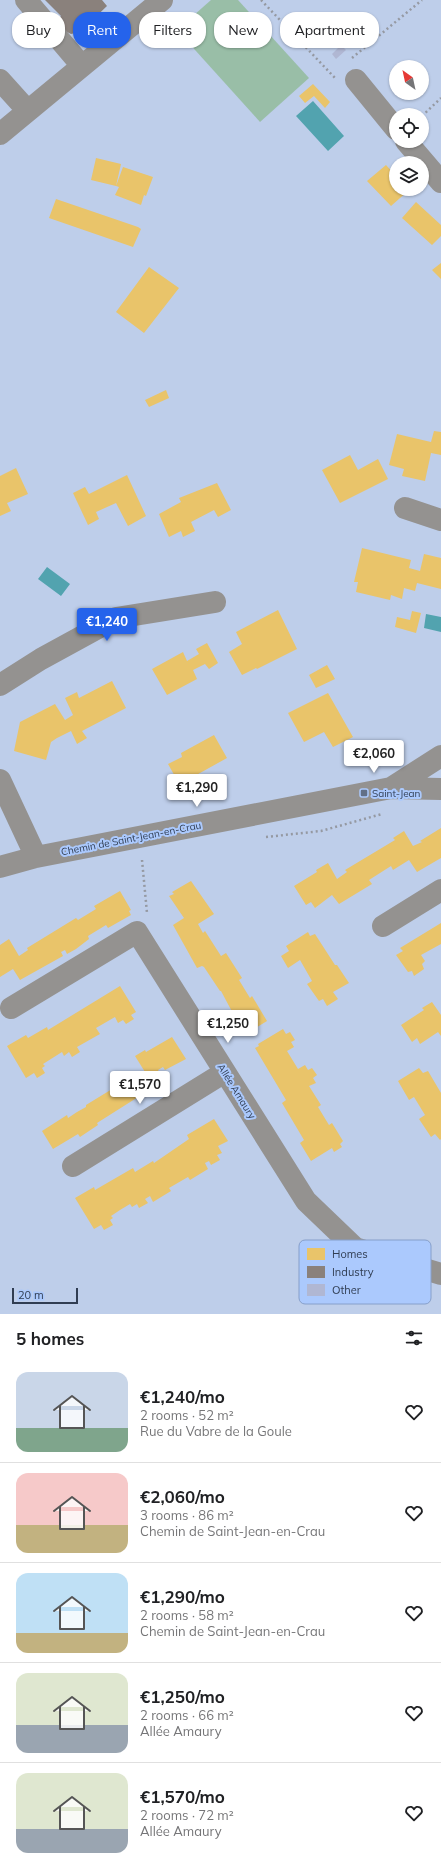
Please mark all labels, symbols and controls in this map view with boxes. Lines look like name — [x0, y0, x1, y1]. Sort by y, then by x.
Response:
chip: Buy — [12, 12, 65, 48]
chip: Rent — [73, 12, 131, 48]
chip: Filters — [139, 12, 206, 48]
chip: New — [214, 12, 272, 48]
chip: Apartment — [280, 12, 379, 48]
north arrow — [389, 60, 429, 100]
map controls — [389, 60, 429, 196]
button: locate — [389, 108, 429, 148]
button: layers — [389, 156, 429, 196]
pin: €1,240 — [74, 608, 140, 642]
text: €1,240 — [86, 613, 128, 629]
pin: €2,060 — [341, 740, 407, 774]
text: €2,060 — [353, 745, 395, 761]
pin: €1,290 — [164, 774, 230, 808]
text: €1,290 — [176, 779, 218, 795]
place label: Saint-Jean — [372, 787, 421, 800]
marker: Saint-Jean — [359, 788, 369, 798]
street label: Chemin de Saint-Jean-en-Crau — [60, 819, 202, 858]
pin: €1,250 — [195, 1010, 261, 1044]
text: €1,250 — [207, 1015, 249, 1031]
street label: Allée Amaury — [214, 1061, 259, 1122]
pin: €1,570 — [107, 1071, 173, 1105]
text: €1,570 — [119, 1076, 161, 1092]
legend — [299, 1240, 431, 1304]
text: Homes — [332, 1247, 368, 1261]
text: Industry — [332, 1265, 374, 1279]
text: Other — [332, 1283, 361, 1297]
scale bar — [12, 1286, 78, 1305]
text: 20 m — [18, 1288, 44, 1302]
icon: filters — [403, 1327, 425, 1349]
text: 5 homes — [16, 1328, 84, 1349]
text: €1,240/mo — [140, 1386, 225, 1407]
icon: home — [48, 1388, 96, 1436]
icon: heart — [403, 1401, 425, 1423]
text: 2 rooms · 52 m² — [140, 1407, 234, 1423]
text: Rue du Vabre de la Goule — [140, 1423, 292, 1439]
text: €2,060/mo — [140, 1486, 225, 1507]
icon: home — [48, 1489, 96, 1537]
icon: heart — [403, 1502, 425, 1524]
text: 3 rooms · 86 m² — [140, 1507, 234, 1523]
text: Chemin de Saint-Jean-en-Crau — [140, 1523, 325, 1539]
text: €1,290/mo — [140, 1586, 225, 1607]
icon: home — [48, 1589, 96, 1637]
icon: heart — [403, 1602, 425, 1624]
text: 2 rooms · 58 m² — [140, 1607, 234, 1623]
text: Chemin de Saint-Jean-en-Crau — [140, 1623, 325, 1639]
text: €1,250/mo — [140, 1686, 225, 1707]
icon: home — [48, 1689, 96, 1737]
icon: heart — [403, 1702, 425, 1724]
text: 2 rooms · 66 m² — [140, 1707, 234, 1723]
text: Allée Amaury — [140, 1723, 222, 1739]
text: €1,570/mo — [140, 1786, 225, 1807]
icon: home — [48, 1789, 96, 1837]
icon: heart — [403, 1802, 425, 1824]
text: 2 rooms · 72 m² — [140, 1807, 234, 1823]
text: Allée Amaury — [140, 1823, 222, 1839]

